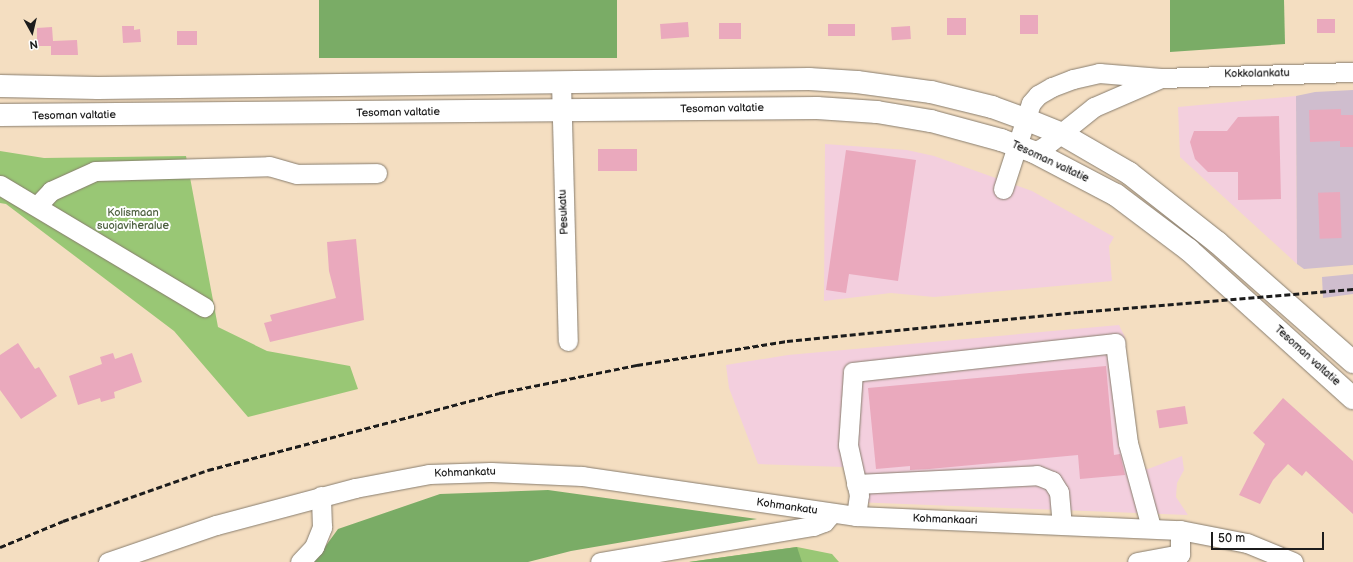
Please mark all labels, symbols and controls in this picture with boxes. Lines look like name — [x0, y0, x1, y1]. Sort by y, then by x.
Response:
north arrow — [12, 12, 52, 52]
text: N — [29, 37, 39, 51]
street label: Kokkolankatu — [1224, 67, 1290, 81]
street label: Tesoman valtatie — [680, 102, 764, 116]
street label: Tesoman valtatie — [356, 106, 440, 120]
street label: Tesoman valtatie — [32, 109, 116, 123]
street label: Tesoman valtatie — [1009, 138, 1091, 186]
street label: Pesukatu — [556, 189, 572, 235]
park label: Kolismaan suojaviheralue — [97, 207, 169, 233]
street label: Tesoman valtatie — [1271, 323, 1343, 389]
street label: Kohmankatu — [434, 465, 496, 481]
street label: Kohmankatu — [756, 496, 818, 518]
street label: Kohmankaari — [912, 512, 978, 528]
scale bar — [1213, 524, 1326, 550]
text: 50 m — [1218, 531, 1245, 546]

